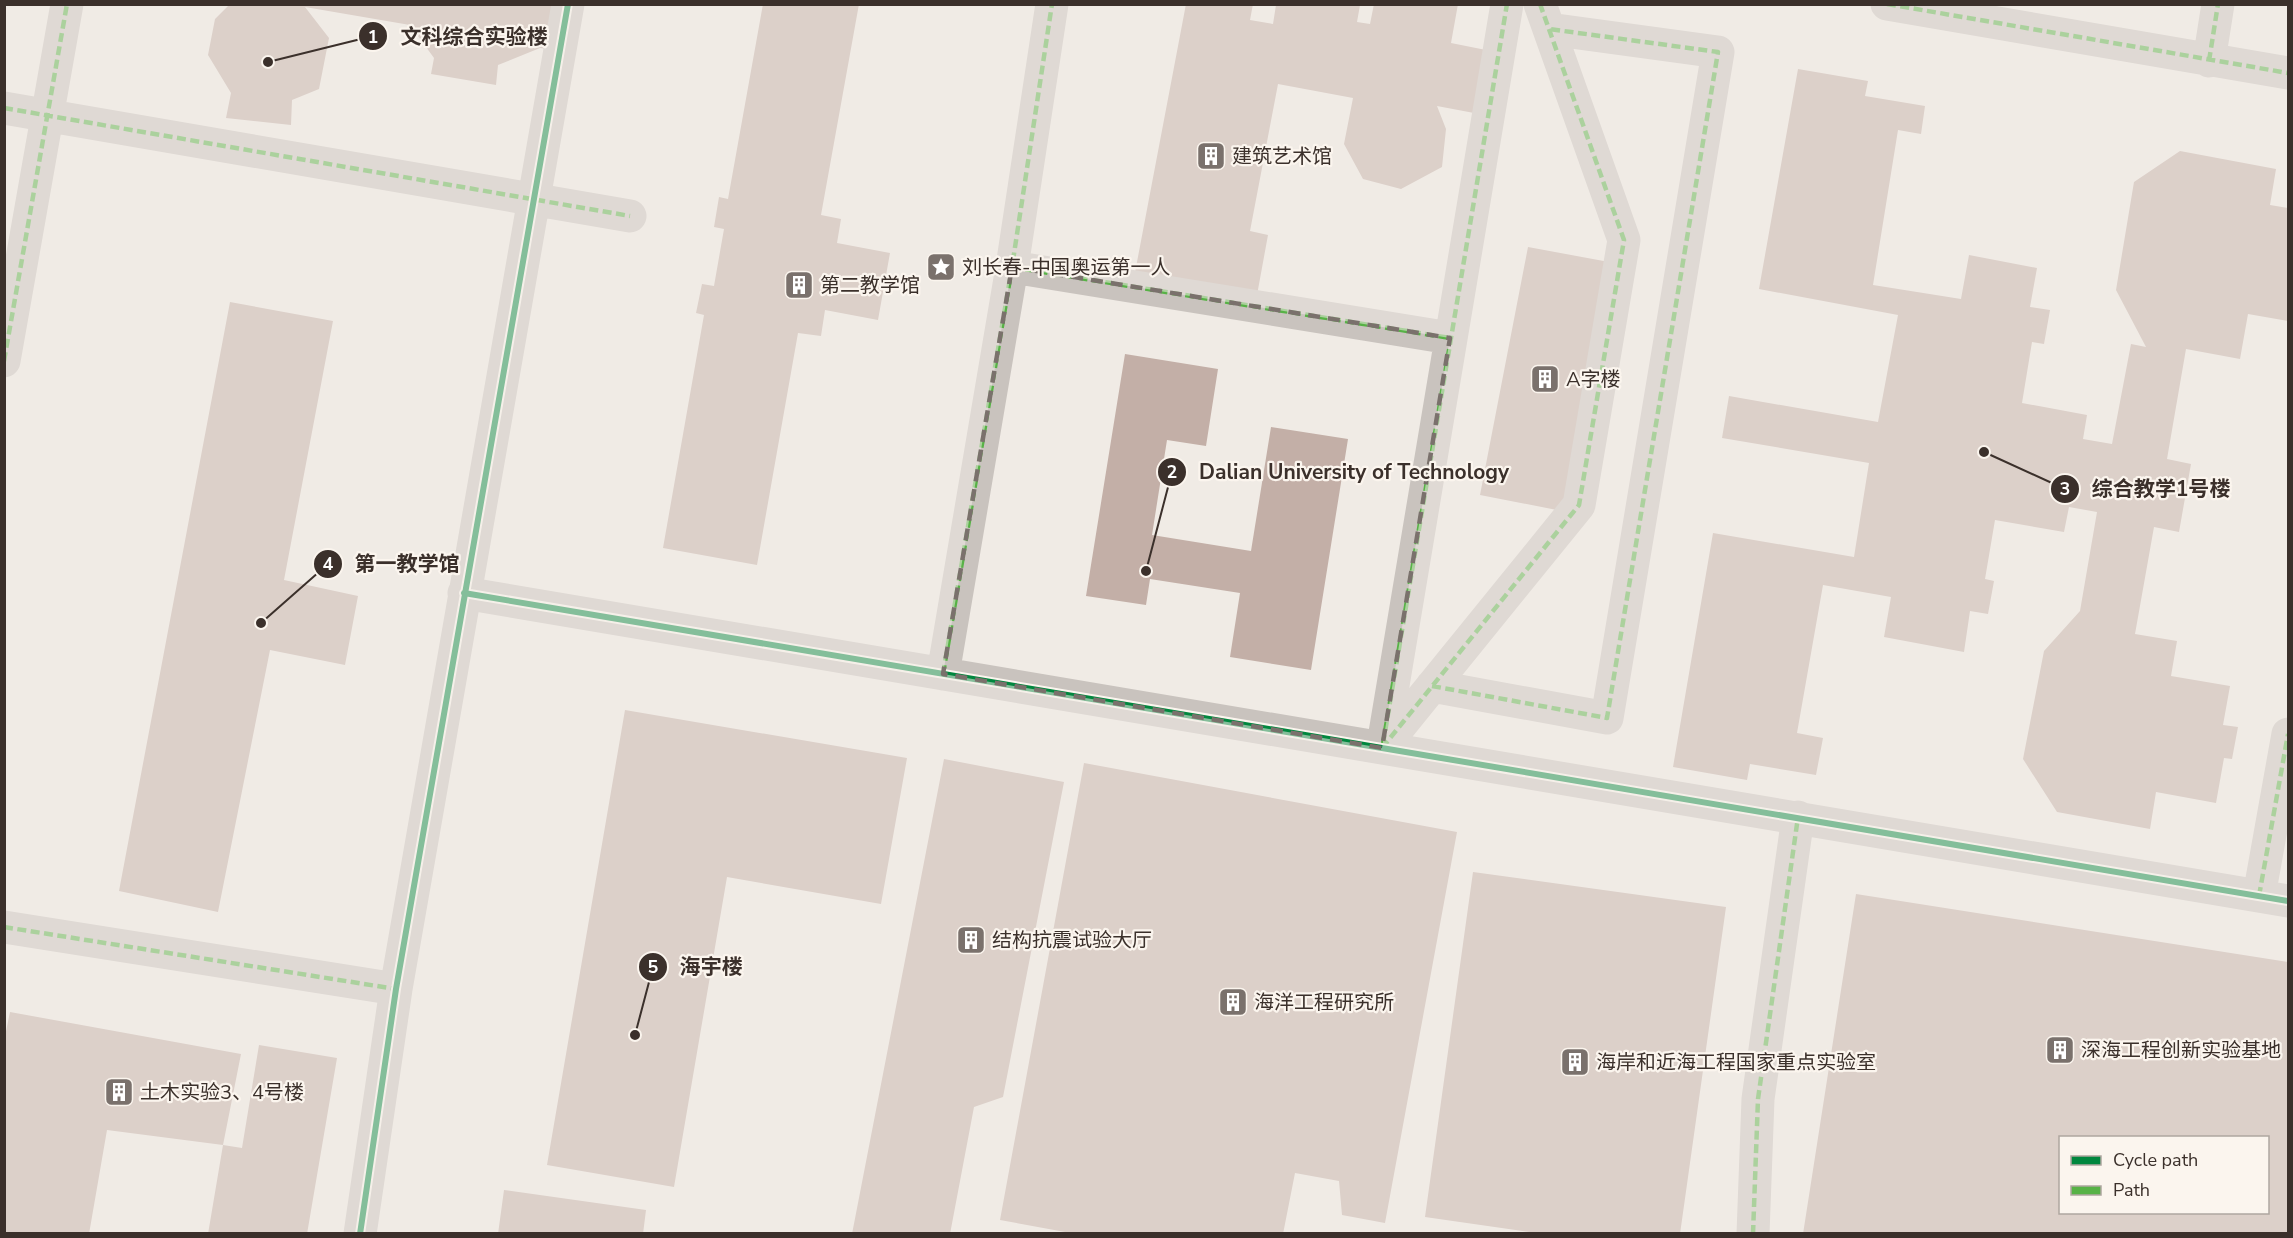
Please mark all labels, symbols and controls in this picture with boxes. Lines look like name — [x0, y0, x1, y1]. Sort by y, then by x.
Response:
callout: 文科综合实验楼 — [358, 17, 559, 56]
text: 文科综合实验楼 — [401, 23, 548, 51]
text: 1 — [368, 25, 378, 49]
building icon: 建筑艺术馆 — [1195, 140, 1227, 172]
place label: 建筑艺术馆 — [1232, 143, 1332, 170]
place icon: 刘长春-中国奥运第一人 — [925, 251, 957, 283]
place label: 刘长春-中国奥运第一人 — [962, 254, 1170, 281]
building icon: 第二教学馆 — [783, 269, 815, 301]
place label: 第二教学馆 — [820, 272, 920, 299]
building icon: A字楼 — [1529, 363, 1561, 395]
place label: A字楼 — [1566, 366, 1621, 393]
callout: Dalian University of Technology — [1157, 452, 1522, 491]
text: Dalian University of Technology — [1199, 458, 1510, 486]
text: 2 — [1167, 460, 1177, 484]
callout: 综合教学1号楼 — [2050, 469, 2242, 508]
text: 综合教学1号楼 — [2092, 475, 2230, 503]
text: 3 — [2060, 477, 2070, 501]
callout: 第一教学馆 — [313, 545, 472, 584]
text: 第一教学馆 — [355, 550, 460, 578]
text: 4 — [323, 552, 334, 576]
building icon: 结构抗震试验大厅 — [955, 924, 987, 956]
place label: 结构抗震试验大厅 — [992, 927, 1152, 954]
callout: 海宇楼 — [638, 947, 755, 986]
text: 海宇楼 — [680, 953, 743, 981]
text: 5 — [648, 955, 659, 979]
building icon: 海洋工程研究所 — [1217, 986, 1249, 1018]
place label: 海洋工程研究所 — [1254, 989, 1394, 1016]
building icon: 深海工程创新实验基地 — [2044, 1034, 2076, 1066]
place label: 深海工程创新实验基地 — [2081, 1037, 2281, 1064]
building icon: 海岸和近海工程国家重点实验室 — [1559, 1046, 1591, 1078]
place label: 海岸和近海工程国家重点实验室 — [1596, 1049, 1876, 1076]
building icon: 土木实验3、4号楼 — [103, 1076, 135, 1108]
place label: 土木实验3、4号楼 — [140, 1079, 304, 1106]
legend — [2059, 1136, 2269, 1214]
text: Cycle path — [2113, 1148, 2198, 1172]
text: Path — [2113, 1178, 2150, 1202]

